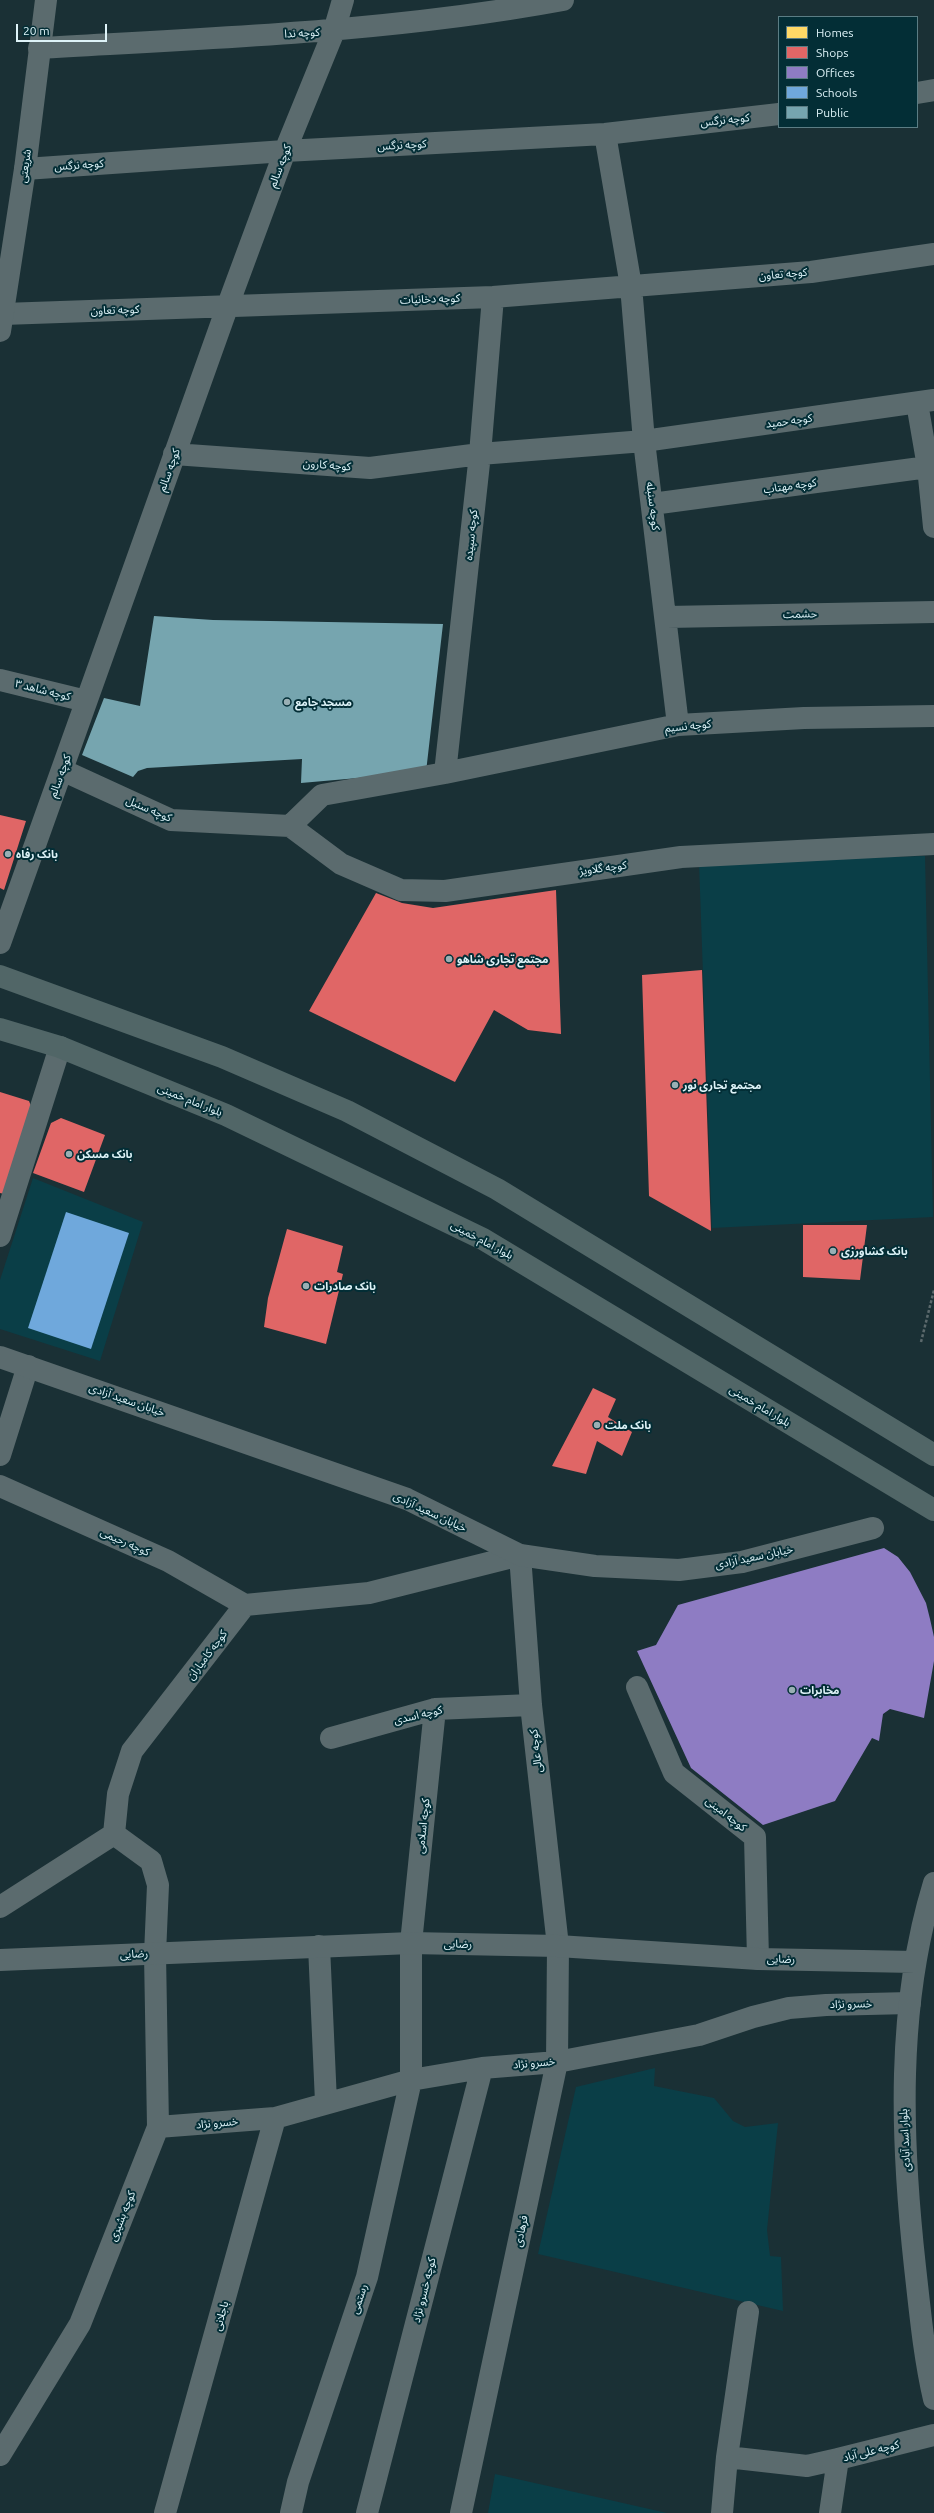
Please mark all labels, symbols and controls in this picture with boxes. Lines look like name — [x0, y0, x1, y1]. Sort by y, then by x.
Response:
scale bar — [18, 16, 109, 42]
legend — [778, 16, 918, 128]
text: 20 m — [23, 24, 50, 37]
street label: کوچه ندا — [284, 25, 320, 41]
text: Homes — [816, 26, 854, 39]
text: Shops — [816, 46, 848, 59]
text: Offices — [816, 66, 855, 79]
text: Schools — [816, 86, 857, 99]
text: Public — [816, 106, 849, 119]
street label: کوچه نرگس — [700, 111, 750, 129]
street label: کوچه نرگس — [377, 137, 427, 153]
street label: کوچه سالم — [266, 143, 294, 189]
street label: شریعتی — [16, 148, 34, 184]
street label: کوچه نرگس — [54, 157, 104, 173]
street label: کوچه تعاون — [758, 265, 808, 283]
street label: کوچه دخانیات — [400, 291, 460, 307]
street label: کوچه تعاون — [90, 303, 140, 317]
street label: کوچه حمید — [765, 411, 813, 431]
street label: کوچه سالم — [155, 447, 183, 493]
street label: کوچه کارون — [302, 457, 352, 473]
street label: کوچه مهتاب — [763, 476, 817, 496]
street label: کوچه سنبله — [643, 481, 663, 531]
street label: کوچه سپیده — [462, 509, 480, 561]
street label: حشمت — [783, 607, 817, 621]
street label: کوچه شاهد ۳ — [14, 677, 72, 703]
place label: مسجد جامع — [295, 695, 352, 709]
marker: مسجد جامع — [282, 697, 292, 707]
street label: کوچه نسیم — [664, 717, 712, 735]
street label: کوچه سالم — [46, 753, 74, 799]
street label: کوچه سنبل — [124, 793, 174, 825]
place label: بانک رفاه — [16, 847, 58, 861]
marker: بانک رفاه — [3, 849, 13, 859]
street label: کوچه گلاویژ — [578, 858, 628, 878]
place label: مجتمع تجاری شاهو — [457, 952, 548, 966]
marker: مجتمع تجاری شاهو — [444, 954, 454, 964]
place label: مجتمع تجاری نور — [683, 1078, 761, 1092]
marker: مجتمع تجاری نور — [670, 1080, 680, 1090]
street label: بلوار امام خمینی — [156, 1081, 224, 1119]
place label: بانک مسکن — [77, 1147, 133, 1161]
marker: بانک مسکن — [64, 1149, 74, 1159]
street label: بلوار امام خمینی — [448, 1218, 516, 1262]
place label: بانک کشاورزی — [841, 1244, 908, 1258]
marker: بانک کشاورزی — [828, 1246, 838, 1256]
place label: بانک صادرات — [314, 1279, 376, 1293]
marker: بانک صادرات — [301, 1281, 311, 1291]
street label: خیابان سعید آزادی — [87, 1381, 167, 1419]
street label: بلوار امام خمینی — [727, 1383, 793, 1429]
place label: بانک ملت — [605, 1418, 651, 1432]
marker: بانک ملت — [592, 1420, 602, 1430]
street label: خیابان سعید آزادی — [391, 1489, 469, 1535]
street label: کوچه رحیمی — [98, 1525, 152, 1559]
street label: خیابان سعید آزادی — [714, 1542, 794, 1572]
street label: کوچه کامیاران — [184, 1628, 230, 1682]
place label: مخابرات — [800, 1683, 840, 1697]
marker: مخابرات — [787, 1685, 797, 1695]
street label: کوچه اسدی — [392, 1703, 444, 1727]
street label: کوچه عالی — [527, 1728, 545, 1774]
street label: کوچه امینی — [703, 1794, 749, 1834]
street label: کوچه اسلامی — [414, 1798, 432, 1854]
street label: رضایی — [444, 1937, 472, 1951]
street label: رضایی — [120, 1947, 148, 1961]
street label: رضایی — [767, 1952, 795, 1966]
street label: خسرو نژاد — [830, 1997, 872, 2011]
street label: خسرو نژاد — [512, 2055, 556, 2071]
street label: بلوار اسد آبادی — [897, 2108, 913, 2172]
street label: خسرو نژاد — [195, 2115, 239, 2131]
street label: کوچه بشیری — [106, 2189, 138, 2243]
street label: فرهادی — [511, 2214, 531, 2248]
street label: کوچه خسرو نژاد — [410, 2256, 438, 2324]
street label: رستمی — [348, 2282, 370, 2316]
street label: باجلانی — [211, 2300, 231, 2332]
street label: کوچه علی آباد — [842, 2438, 900, 2464]

